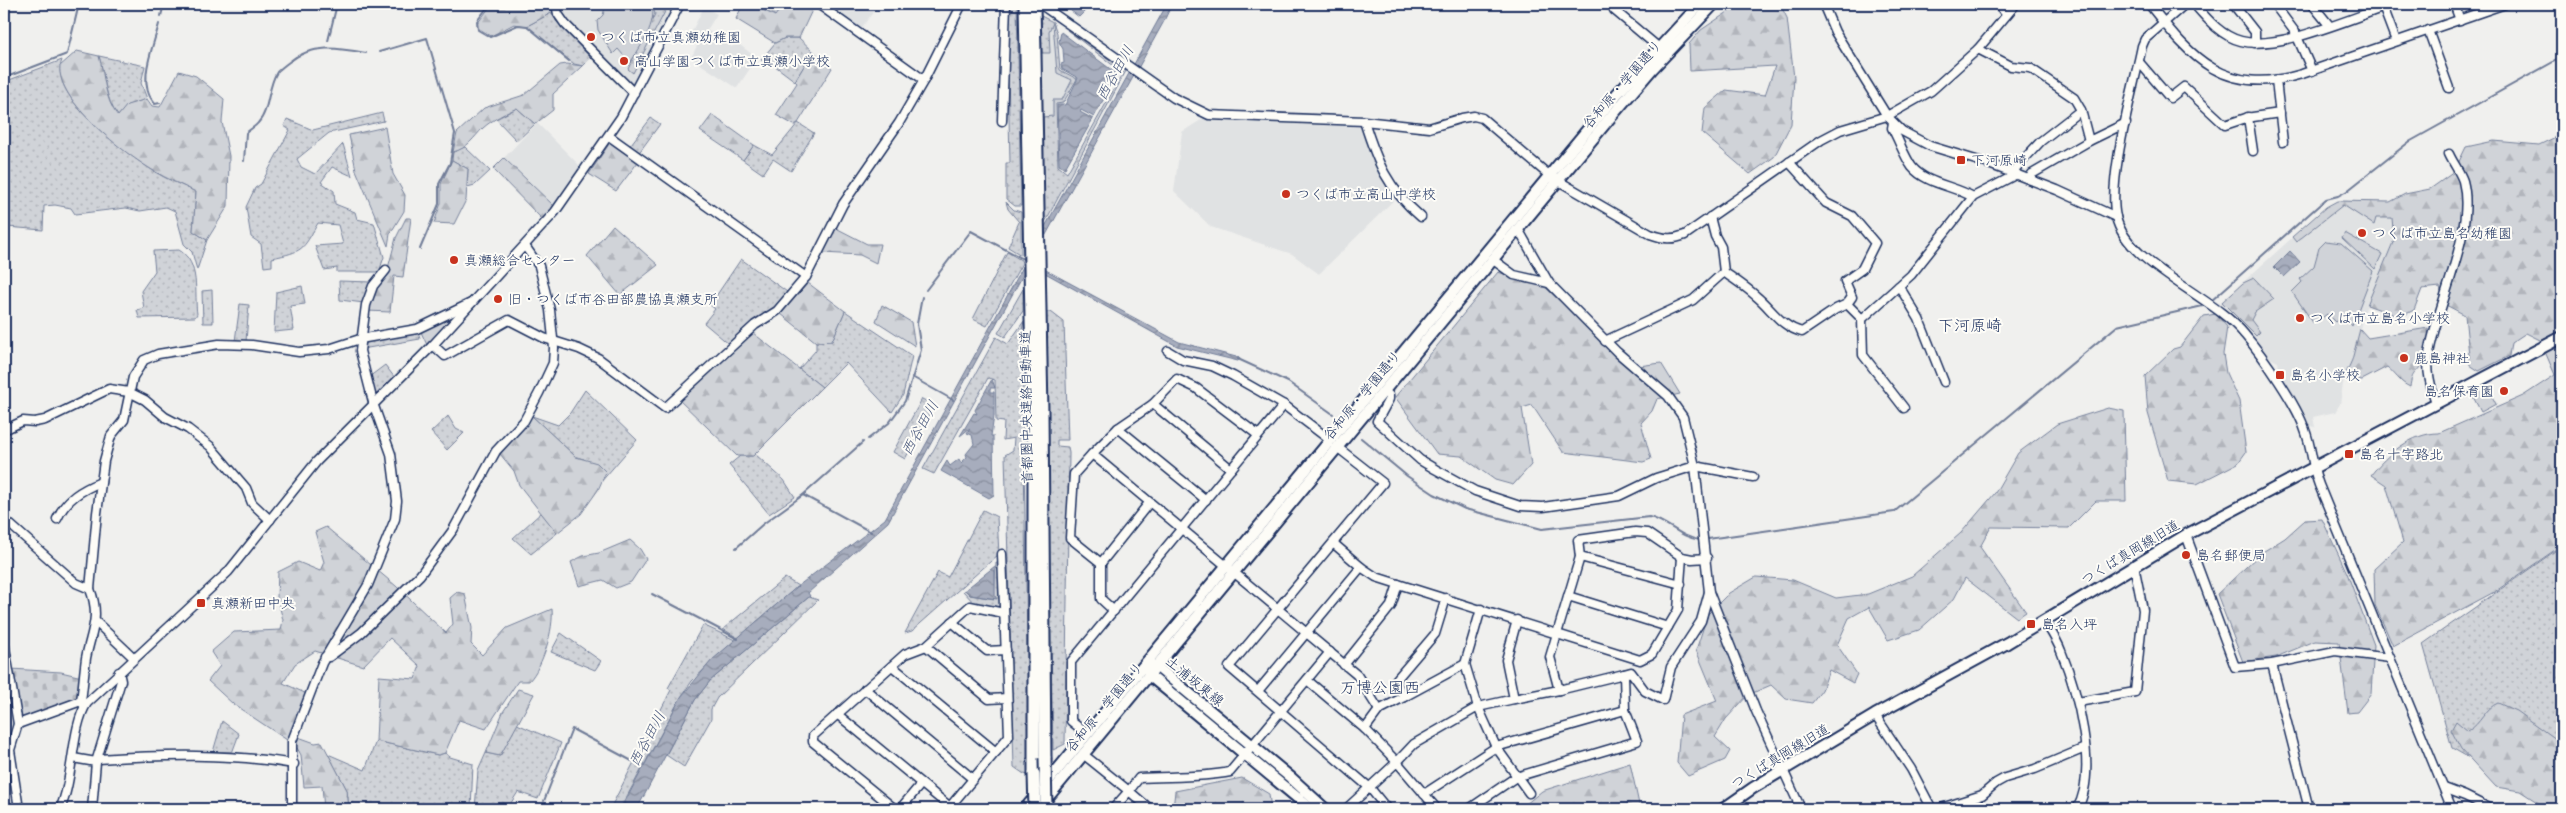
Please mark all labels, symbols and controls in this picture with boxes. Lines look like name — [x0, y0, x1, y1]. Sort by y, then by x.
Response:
place label: つくば市立真瀬幼稚園 — [601, 28, 741, 46]
marker: つくば市立真瀬幼稚園 — [585, 31, 597, 43]
street label: 谷和原・学園通り — [1578, 36, 1666, 132]
water label: 西谷田川 — [1092, 42, 1138, 104]
place label: 高山学園つくば市立真瀬小学校 — [634, 52, 830, 70]
marker: 高山学園つくば市立真瀬小学校 — [618, 55, 630, 67]
place label: 下河原崎 — [1971, 151, 2027, 169]
marker: 下河原崎 — [1955, 154, 1967, 166]
place label: つくば市立高山中学校 — [1296, 185, 1436, 203]
marker: つくば市立高山中学校 — [1280, 188, 1292, 200]
place label: つくば市立島名幼稚園 — [2372, 224, 2512, 242]
marker: つくば市立島名幼稚園 — [2356, 227, 2368, 239]
place label: 真瀬総合センター — [464, 251, 575, 269]
marker: 真瀬総合センター — [448, 254, 460, 266]
place label: 旧・つくば市谷田部農協真瀬支所 — [508, 290, 718, 308]
marker: 旧・つくば市谷田部農協真瀬支所 — [492, 293, 504, 305]
place label: つくば市立島名小学校 — [2310, 309, 2450, 327]
marker: つくば市立島名小学校 — [2294, 312, 2306, 324]
district label: 下河原崎 — [1938, 315, 2002, 336]
street label: 首都圏中央連絡自動車道 — [1016, 330, 1036, 484]
street label: 谷和原・学園通り — [1319, 346, 1405, 444]
place label: 鹿島神社 — [2414, 349, 2470, 367]
marker: 鹿島神社 — [2398, 352, 2410, 364]
place label: 島名小学校 — [2290, 366, 2360, 384]
marker: 島名小学校 — [2274, 369, 2286, 381]
place label: 島名保育園 — [2424, 382, 2494, 400]
marker: 島名保育園 — [2498, 385, 2510, 397]
water label: 西谷田川 — [897, 397, 943, 459]
place label: 島名十字路北 — [2359, 445, 2443, 463]
marker: 島名十字路北 — [2343, 448, 2355, 460]
street label: つくば真岡線旧道 — [2077, 515, 2183, 589]
place label: 島名郵便局 — [2196, 546, 2266, 564]
marker: 島名郵便局 — [2180, 549, 2192, 561]
place label: 真瀬新田中央 — [211, 594, 295, 612]
marker: 真瀬新田中央 — [195, 597, 207, 609]
place label: 島名入坪 — [2041, 615, 2097, 633]
marker: 島名入坪 — [2025, 618, 2037, 630]
street label: 土浦坂東線 — [1162, 652, 1228, 710]
street label: 谷和原・学園通り — [1061, 658, 1147, 756]
district label: 万博公園西 — [1340, 677, 1420, 698]
water label: 西谷田川 — [624, 708, 670, 770]
street label: つくば真岡線旧道 — [1727, 719, 1833, 793]

